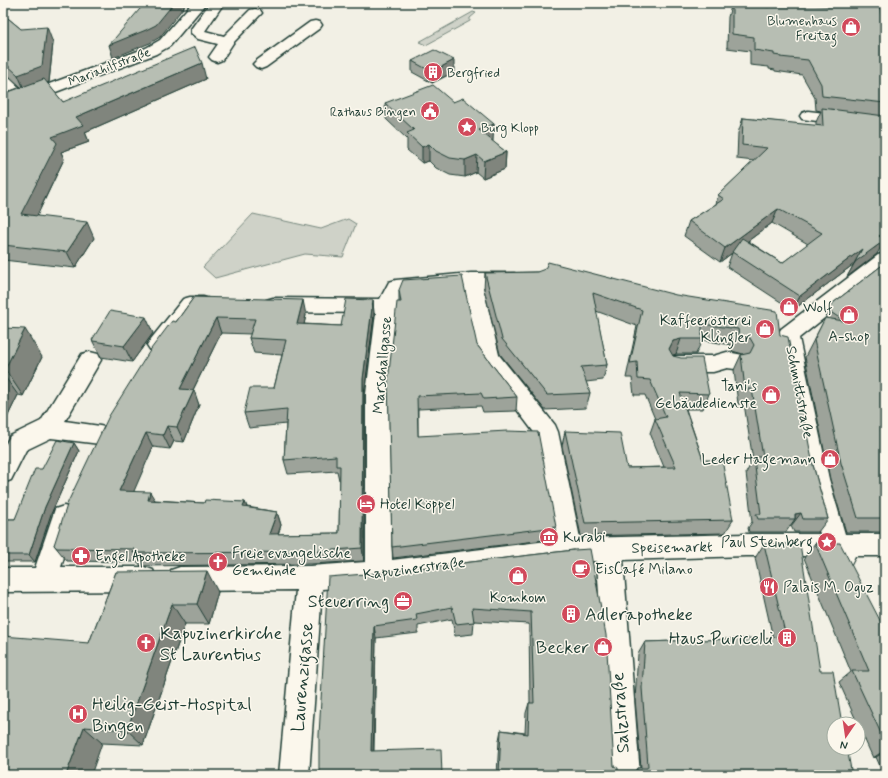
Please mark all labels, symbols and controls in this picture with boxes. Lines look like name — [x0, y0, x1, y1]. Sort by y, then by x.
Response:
place label: Blumenhaus Freitag — [767, 13, 837, 47]
shop icon: Blumenhaus Freitag — [840, 16, 862, 38]
street label: Mariahilfstraße — [66, 44, 153, 91]
building icon: Bergfried — [422, 61, 444, 83]
place label: Bergfried — [447, 65, 500, 83]
public building icon: Rathaus Bingen — [419, 100, 441, 122]
place label: Rathaus Bingen — [330, 104, 416, 121]
place icon: Burg Klopp — [456, 116, 478, 138]
place label: Burg Klopp — [481, 120, 539, 138]
shop icon: Wolf — [778, 296, 800, 318]
place label: Wolf — [803, 298, 833, 318]
shop icon: A-shop — [838, 304, 860, 326]
place label: Kaffeerösterei Klingler — [660, 311, 751, 349]
street label: Marschallgasse — [369, 315, 398, 415]
shop icon: Kaffeerösterei Klingler — [754, 318, 776, 340]
place label: A-shop — [828, 327, 870, 347]
street label: Schmittstraße — [780, 344, 818, 440]
place label: Tani's Gebäudedienste — [655, 377, 757, 414]
shop icon: Tani's Gebäudedienste — [760, 384, 782, 406]
shop icon: Leder Hagemann — [819, 448, 841, 470]
place label: Leder Hagemann — [701, 450, 816, 471]
hotel icon: Hotel Köppel — [355, 493, 377, 515]
place label: Hotel Köppel — [380, 495, 455, 515]
museum icon: Kurabi — [538, 526, 560, 548]
place label: Kurabi — [563, 528, 605, 548]
place icon: Paul Steinberg — [816, 531, 838, 553]
place label: Paul Steinberg — [721, 533, 813, 554]
street label: Speisemarkt — [631, 537, 713, 559]
place label: Freie evangelische Gemeinde — [232, 544, 351, 581]
pharmacy icon: Engel Apotheke — [70, 545, 92, 567]
place label: Engel Apotheke — [95, 547, 186, 568]
church icon: Freie evangelische Gemeinde — [207, 551, 229, 573]
street label: Kapuzinerstraße — [362, 553, 466, 585]
cafe icon: EisCafé Milano — [570, 558, 592, 580]
place label: EisCafé Milano — [595, 560, 693, 580]
shop icon: Komkom — [507, 565, 529, 587]
restaurant icon: Palais M. Oguz — [758, 576, 780, 598]
place label: Palais M. Oguz — [783, 578, 874, 598]
place label: Komkom — [490, 588, 546, 608]
place label: Steuerring — [308, 590, 389, 614]
office icon: Steuerring — [392, 590, 414, 612]
building icon: Adlerapotheke — [560, 603, 582, 625]
place label: Adlerapotheke — [585, 603, 693, 627]
street label: Laurenzigasse — [286, 621, 322, 733]
place label: Kapuzinerkirche St Laurentius — [160, 622, 283, 667]
place label: Haus Puricelli — [669, 627, 773, 651]
building icon: Haus Puricelli — [776, 627, 798, 649]
church icon: Kapuzinerkirche St Laurentius — [135, 632, 157, 654]
place label: Becker — [536, 636, 589, 660]
shop icon: Becker — [592, 636, 614, 658]
street label: Salzstraße — [606, 672, 636, 754]
place label: Heilig-Geist-Hospital Bingen — [92, 693, 252, 739]
hospital icon: Heilig-Geist-Hospital Bingen — [67, 703, 89, 725]
north arrow — [826, 716, 866, 756]
text: N — [839, 737, 849, 752]

